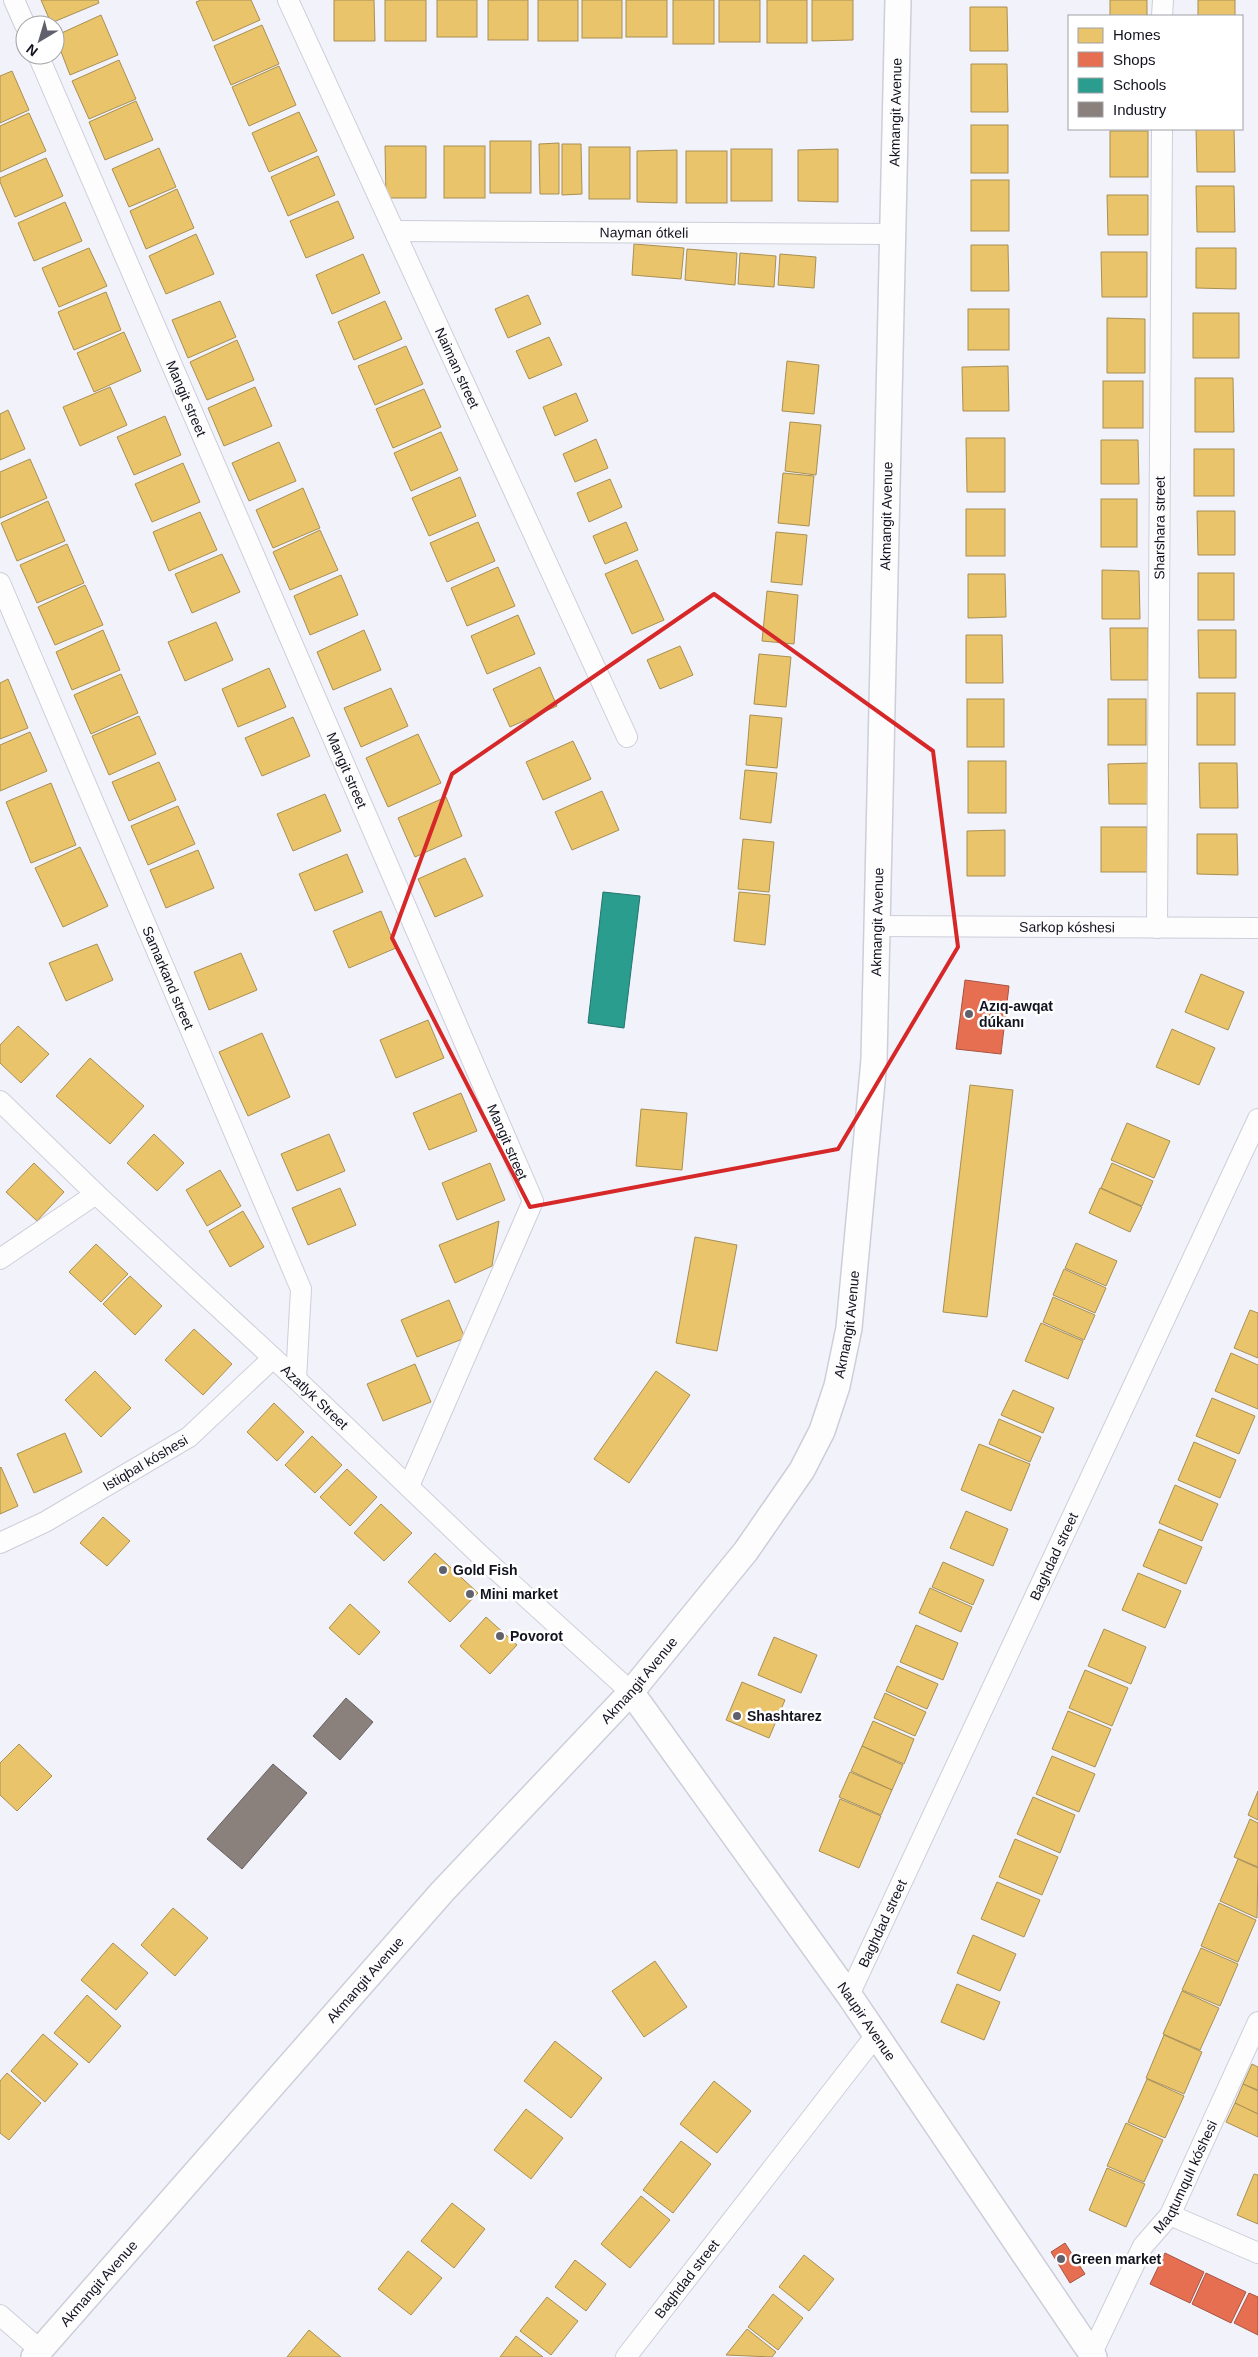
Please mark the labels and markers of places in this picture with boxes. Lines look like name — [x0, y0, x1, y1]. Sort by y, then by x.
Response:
place label: Azıq-awqat dúkanı — [979, 998, 1053, 1030]
marker: Azıq-awqat dúkanı — [963, 1008, 975, 1020]
place label: Gold Fish — [453, 1562, 518, 1578]
marker: Gold Fish — [437, 1564, 449, 1576]
place label: Mini market — [480, 1586, 558, 1602]
marker: Mini market — [464, 1588, 476, 1600]
place label: Povorot — [510, 1628, 563, 1644]
marker: Povorot — [494, 1630, 506, 1642]
place label: Shashtarez — [747, 1708, 822, 1724]
marker: Shashtarez — [731, 1710, 743, 1722]
place label: Green market — [1071, 2251, 1162, 2267]
marker: Green market — [1055, 2253, 1067, 2265]

